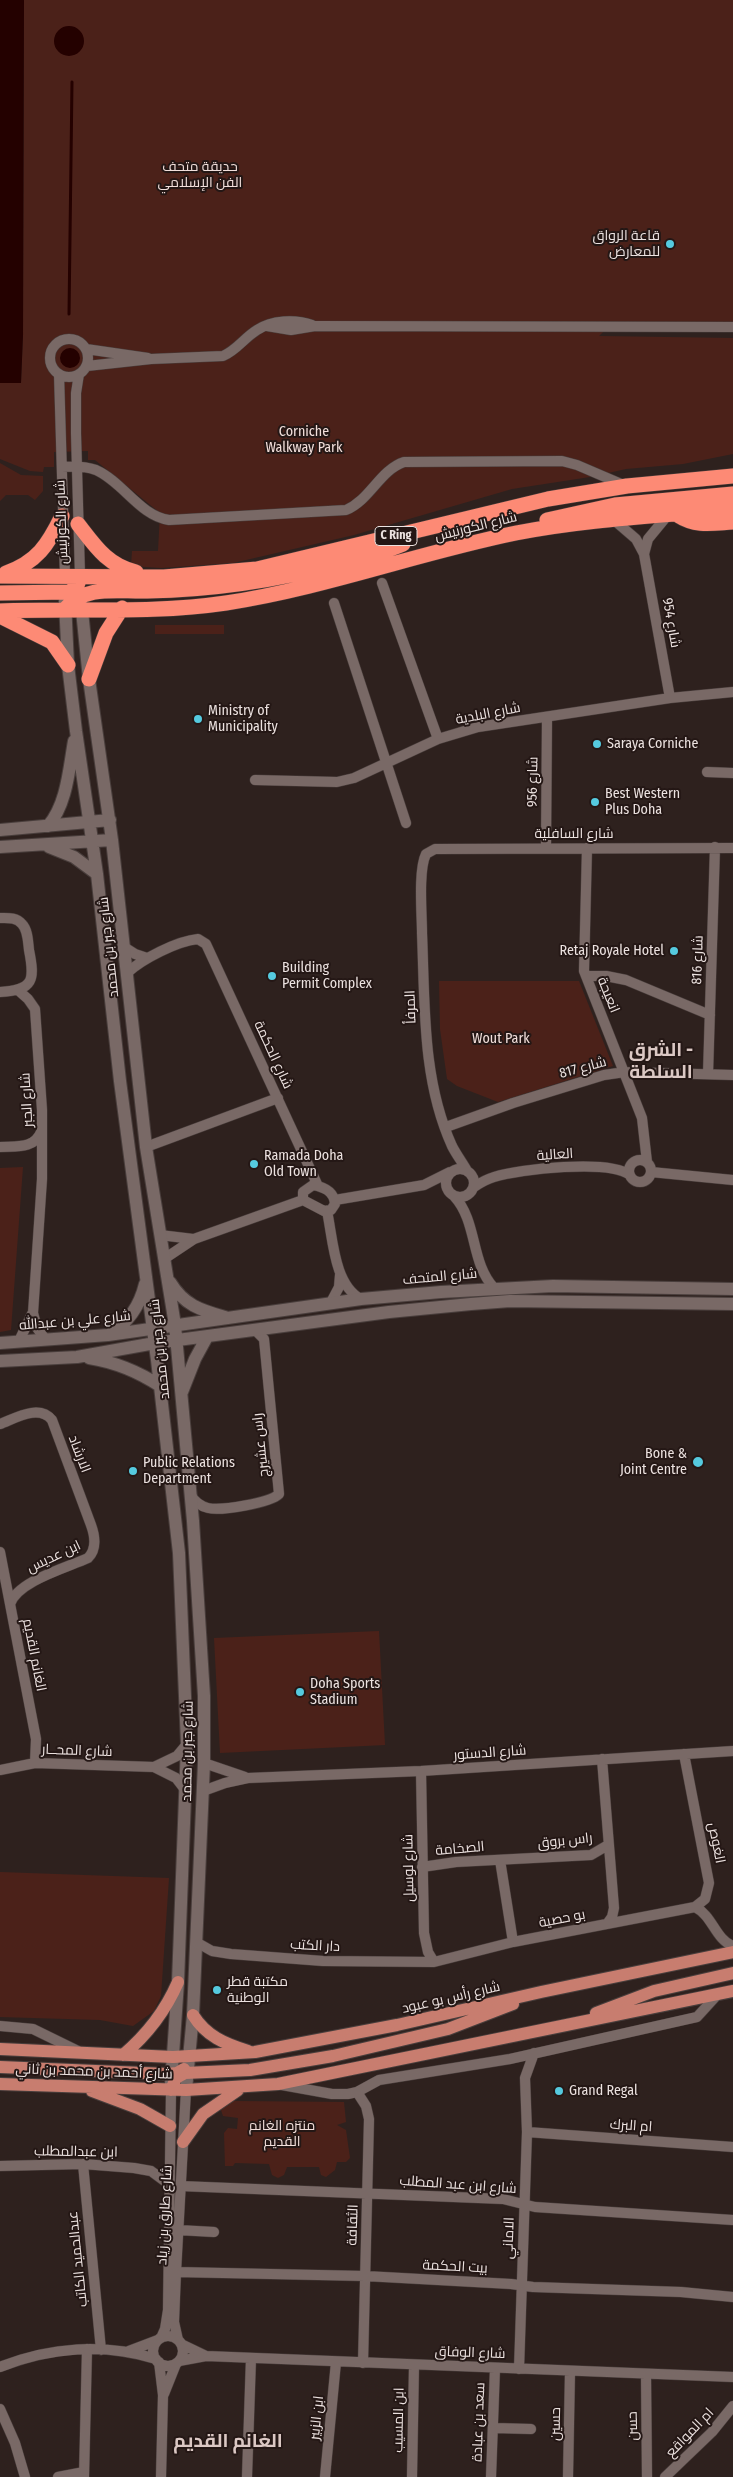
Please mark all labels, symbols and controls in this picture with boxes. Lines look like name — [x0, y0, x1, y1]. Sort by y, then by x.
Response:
park label: حديقة متحف الفن الإسلامي — [158, 159, 242, 192]
place label: قاعة الرواق للمعارض — [592, 228, 660, 260]
marker: قاعة الرواق للمعارض — [664, 238, 676, 250]
park label: Corniche Walkway Park — [265, 424, 343, 457]
street label: شارع الكورنيش — [52, 480, 72, 564]
street label: شارع الكورنيش — [433, 509, 519, 545]
road number: C Ring — [375, 526, 417, 546]
street label: شارع 954 — [658, 597, 684, 649]
street label: شارع البلدية — [454, 699, 522, 729]
place label: Ministry of Municipality — [208, 703, 278, 736]
marker: Ministry of Municipality — [192, 713, 204, 725]
place label: Saraya Corniche — [607, 736, 698, 752]
marker: Saraya Corniche — [591, 738, 603, 750]
street label: شارع 956 — [524, 757, 542, 807]
place label: Best Western Plus Doha — [605, 786, 680, 819]
marker: Best Western Plus Doha — [589, 796, 601, 808]
street label: شارع السافلية — [534, 826, 614, 842]
street label: شارع جبر بن محمد — [95, 896, 123, 998]
street label: شارع 816 — [689, 935, 707, 985]
place label: Retaj Royale Hotel — [559, 943, 664, 959]
marker: Retaj Royale Hotel — [668, 945, 680, 957]
place label: Building Permit Complex — [282, 960, 372, 992]
marker: Building Permit Complex — [266, 970, 278, 982]
street label: انعيجة — [593, 975, 623, 1015]
street label: المرفأ — [402, 990, 420, 1024]
street label: شارع الحكمة — [250, 1018, 296, 1092]
park label: Wout Park — [472, 1031, 530, 1047]
district label: الشرق - السلطة — [629, 1040, 693, 1084]
street label: شارع 817 — [558, 1054, 608, 1082]
street label: شارع الجبر — [17, 1072, 37, 1128]
street label: العالية — [536, 1145, 574, 1165]
place label: Ramada Doha Old Town — [264, 1148, 343, 1180]
marker: Ramada Doha Old Town — [248, 1158, 260, 1170]
street label: شارع المتحف — [402, 1265, 478, 1289]
street label: شارع جبر بن محمد — [146, 1298, 174, 1400]
street label: شارع علي بن عبدالله — [19, 1308, 131, 1334]
street label: راس عشيرج — [249, 1412, 273, 1478]
street label: الارشاد — [64, 1433, 94, 1475]
place label: Bone & Joint Centre — [620, 1446, 687, 1478]
place label: Public Relations Department — [143, 1455, 235, 1488]
marker: Bone & Joint Centre — [691, 1455, 705, 1469]
marker: Public Relations Department — [127, 1465, 139, 1477]
street label: ابن عديس — [24, 1537, 84, 1577]
street label: الغانم القديم — [19, 1617, 49, 1693]
place label: Doha Sports Stadium — [310, 1676, 380, 1708]
marker: Doha Sports Stadium — [294, 1686, 306, 1698]
street label: شارع جبر بن محمد — [179, 1700, 197, 1802]
street label: شارع المحــار — [41, 1741, 113, 1761]
street label: شارع الدستور — [453, 1742, 527, 1764]
street label: الغوص — [704, 1821, 728, 1865]
street label: راس بروق — [537, 1830, 593, 1852]
street label: شارع لوسيل — [400, 1834, 418, 1902]
street label: الصخامة — [435, 1838, 485, 1860]
street label: بو حصية — [537, 1906, 587, 1932]
street label: دار الكتب — [290, 1936, 340, 1956]
place label: مكتبة قطر الوطنية — [227, 1974, 288, 2006]
street label: شارع رأس بو عبود — [400, 1979, 502, 2017]
marker: مكتبة قطر الوطنية — [211, 1984, 223, 1996]
street label: شارع أحمد بن محمد بن ثاني — [15, 2061, 173, 2083]
place label: Grand Regal — [569, 2083, 638, 2099]
marker: Grand Regal — [553, 2085, 565, 2097]
street label: ام البرك — [609, 2116, 653, 2136]
park label: منتزه الغانم القديم — [249, 2118, 315, 2150]
street label: ابن عبدالمطلب — [34, 2143, 118, 2161]
street label: شارع طارق بن زياد — [154, 2165, 176, 2265]
street label: شارع ابن عبد المطلب — [399, 2173, 517, 2197]
street label: الثقافة — [344, 2204, 362, 2246]
street label: عبدالحميد الكاتب — [65, 2210, 91, 2308]
street label: الاماني — [500, 2217, 518, 2259]
street label: بيت الحكمة — [422, 2257, 488, 2277]
street label: شارع الوفاق — [434, 2343, 506, 2363]
street label: سعد بن عبادة — [469, 2382, 489, 2462]
street label: ابن المسيب — [390, 2387, 408, 2453]
street label: ابن الزبير — [306, 2395, 328, 2441]
street label: ام المواقع — [662, 2405, 718, 2461]
street label: حسين — [547, 2407, 565, 2441]
street label: حسن — [624, 2411, 642, 2441]
district label: الغانم القديم — [173, 2431, 283, 2453]

